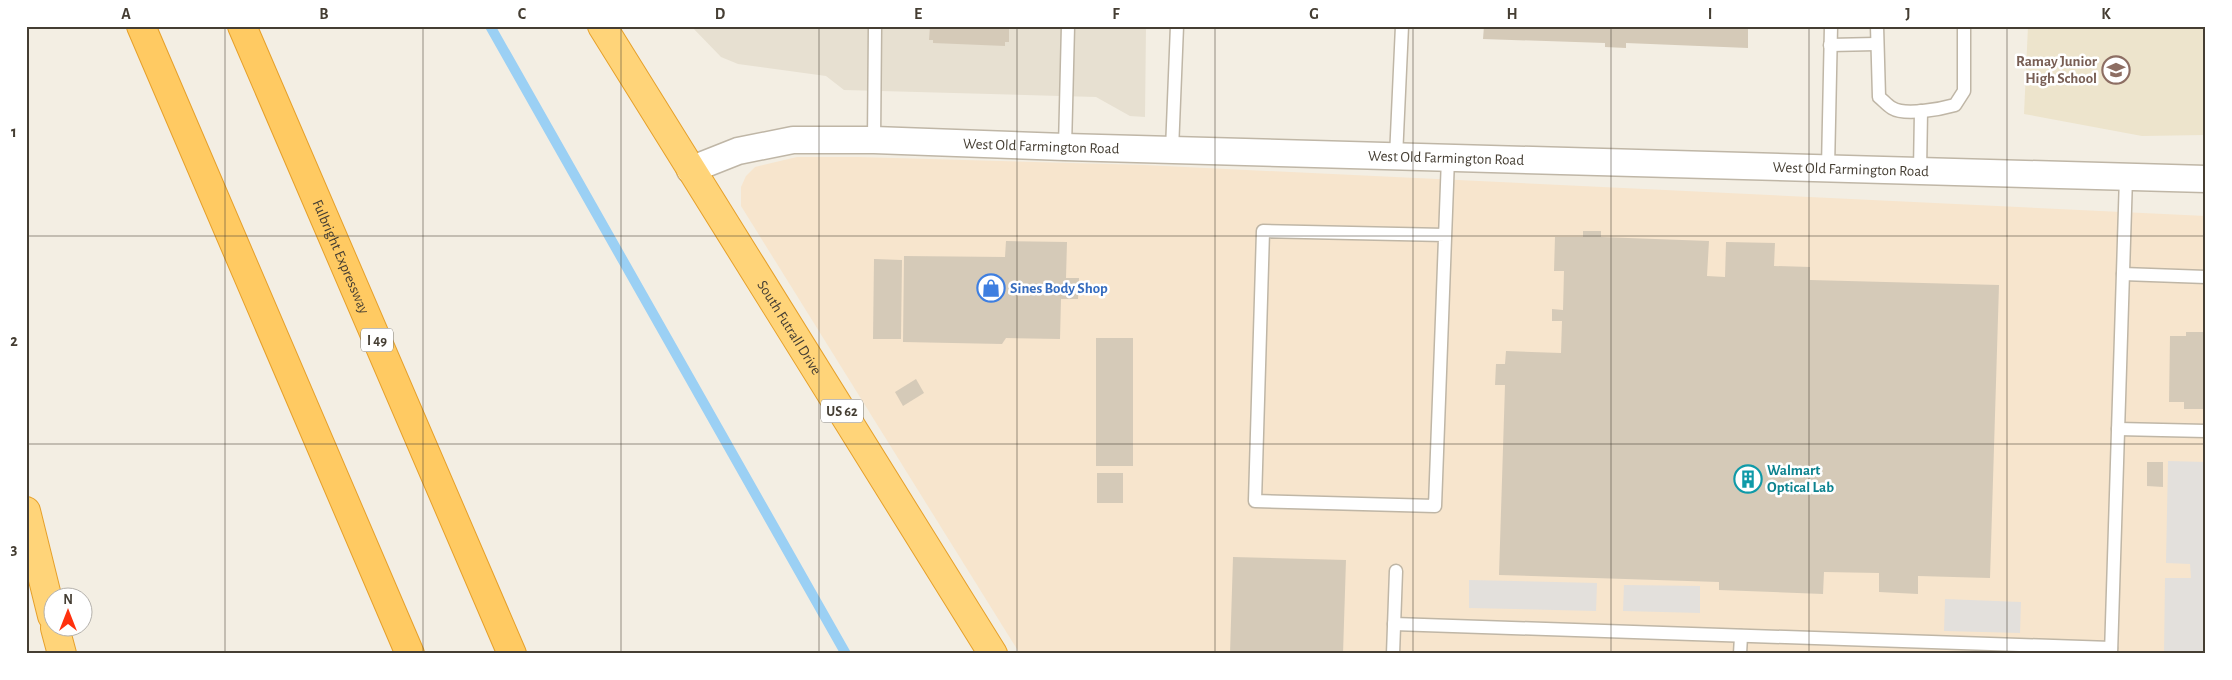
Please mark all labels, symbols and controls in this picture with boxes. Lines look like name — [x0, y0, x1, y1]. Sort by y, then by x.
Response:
text: A — [121, 6, 131, 22]
text: B — [319, 6, 329, 22]
text: C — [518, 6, 527, 22]
text: D — [715, 6, 726, 22]
text: E — [914, 6, 922, 22]
text: F — [1112, 6, 1120, 22]
text: G — [1309, 6, 1319, 22]
text: H — [1506, 6, 1518, 22]
text: I — [1708, 6, 1712, 22]
text: J — [1905, 6, 1911, 22]
text: K — [2101, 6, 2111, 22]
place label: Ramay Junior High School — [2016, 54, 2098, 86]
school or university icon: Ramay Junior High School — [2101, 55, 2131, 85]
text: 1 — [11, 124, 17, 140]
street label: West Old Farmington Road — [963, 136, 1120, 157]
street label: West Old Farmington Road — [1368, 148, 1525, 168]
street label: West Old Farmington Road — [1772, 160, 1929, 179]
street label: Fulbright Expressway — [310, 197, 372, 317]
shop icon: Sines Body Shop — [976, 273, 1006, 303]
street label: South Futrall Drive — [754, 278, 824, 377]
place label: Sines Body Shop — [1010, 281, 1108, 296]
road number: I 49 — [361, 328, 393, 352]
text: 2 — [10, 333, 18, 349]
road number: US 62 — [821, 400, 863, 422]
place label: Walmart Optical Lab — [1767, 463, 1834, 495]
building icon: Walmart Optical Lab — [1733, 464, 1763, 494]
text: 3 — [11, 541, 18, 557]
north arrow — [42, 588, 92, 638]
text: N — [63, 593, 73, 607]

